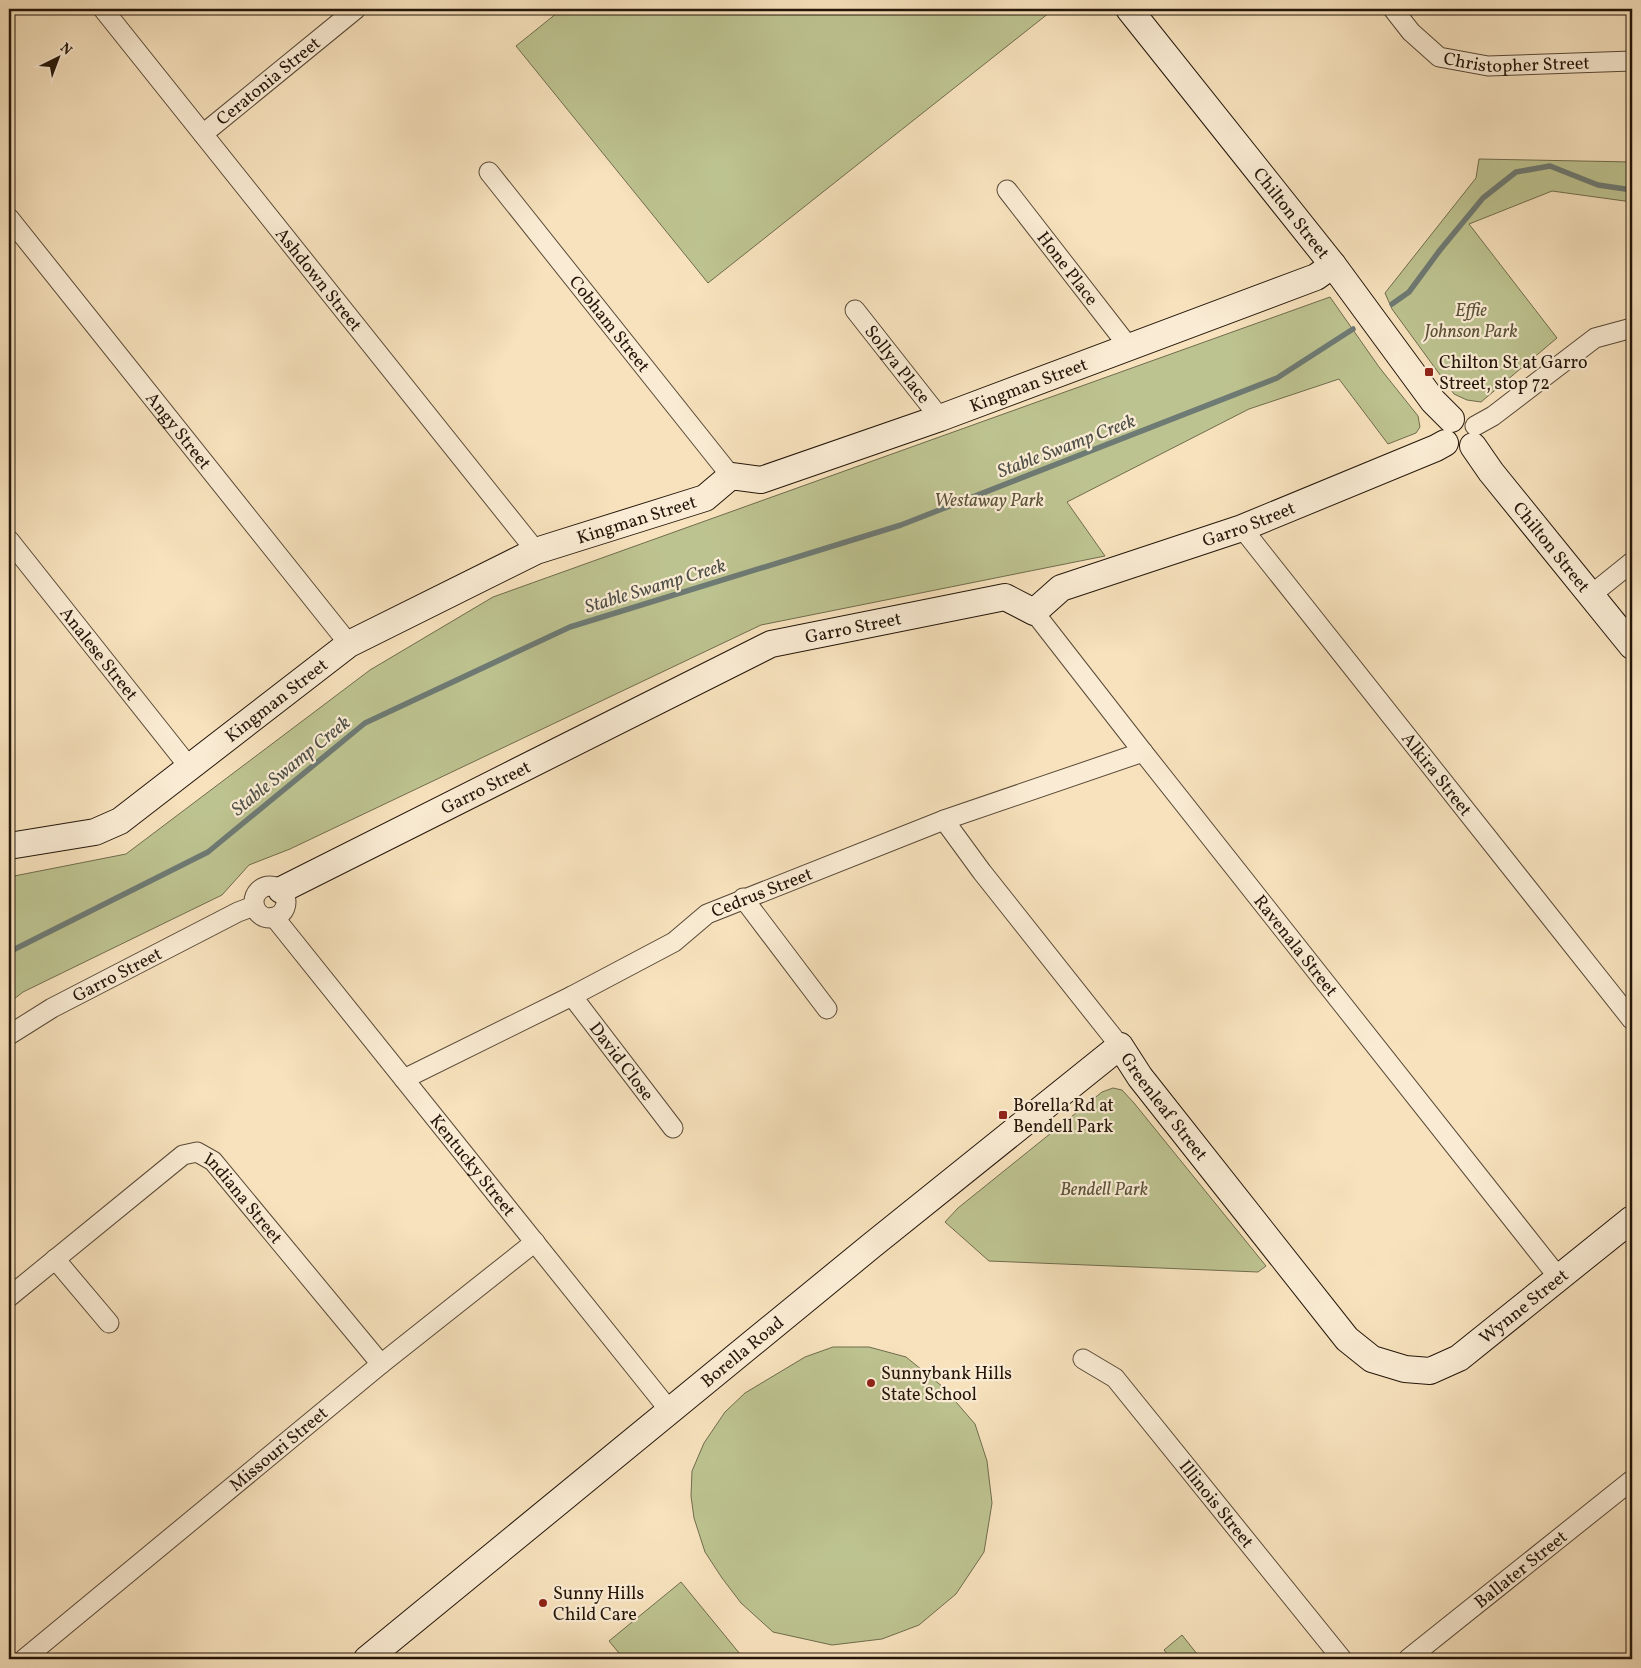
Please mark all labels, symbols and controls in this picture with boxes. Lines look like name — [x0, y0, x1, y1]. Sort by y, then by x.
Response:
north arrow — [32, 32, 82, 82]
street label: Ceratonia Street — [211, 32, 327, 132]
text: N — [56, 39, 76, 60]
street label: Christopher Street — [1441, 47, 1590, 80]
street label: Chilton Street — [1246, 163, 1335, 265]
street label: Ashdown Street — [269, 223, 367, 337]
street label: Hone Place — [1030, 227, 1103, 311]
street label: Cobham Street — [562, 271, 655, 378]
park label: Effie Johnson Park — [1423, 299, 1517, 345]
street label: Sollya Place — [858, 321, 935, 410]
place label: Chilton St at Garro Street, stop 72 — [1439, 351, 1588, 397]
street label: Kingman Street — [966, 353, 1091, 420]
marker: Chilton St at Garro Street, stop 72 — [1423, 366, 1435, 378]
street label: Angy Street — [139, 388, 216, 476]
water label: Stable Swamp Creek — [994, 408, 1140, 485]
park label: Westaway Park — [934, 489, 1044, 514]
street label: Kingman Street — [574, 490, 700, 551]
street label: Garro Street — [1199, 496, 1299, 554]
street label: Chilton Street — [1506, 497, 1595, 599]
water label: Stable Swamp Creek — [582, 553, 730, 621]
street label: Analese Street — [53, 602, 143, 707]
street label: Garro Street — [803, 607, 904, 651]
street label: Kingman Street — [220, 654, 334, 749]
water label: Stable Swamp Creek — [226, 710, 356, 823]
street label: Alkira Street — [1395, 728, 1477, 822]
street label: Garro Street — [437, 756, 536, 822]
street label: Cedrus Street — [708, 862, 817, 925]
street label: Ravenala Street — [1247, 890, 1343, 1003]
street label: Garro Street — [69, 942, 167, 1009]
street label: David Close — [582, 1017, 659, 1107]
street label: Greenleaf Street — [1114, 1048, 1213, 1167]
place label: Borella Rd at Bendell Park — [1013, 1094, 1114, 1140]
marker: Borella Rd at Bendell Park — [997, 1109, 1009, 1121]
street label: Kentucky Street — [423, 1110, 520, 1223]
street label: Indiana Street — [199, 1147, 288, 1250]
park label: Bendell Park — [1060, 1178, 1148, 1203]
street label: Wynne Street — [1475, 1264, 1574, 1351]
street label: Borella Road — [696, 1311, 790, 1394]
place label: Sunnybank Hills State School — [881, 1362, 1012, 1408]
marker: Sunnybank Hills State School — [865, 1377, 877, 1389]
street label: Missouri Street — [225, 1402, 334, 1498]
street label: Illinois Street — [1172, 1455, 1259, 1554]
street label: Ballater Street — [1470, 1525, 1573, 1615]
place label: Sunny Hills Child Care — [553, 1582, 644, 1628]
marker: Sunny Hills Child Care — [537, 1597, 549, 1609]

